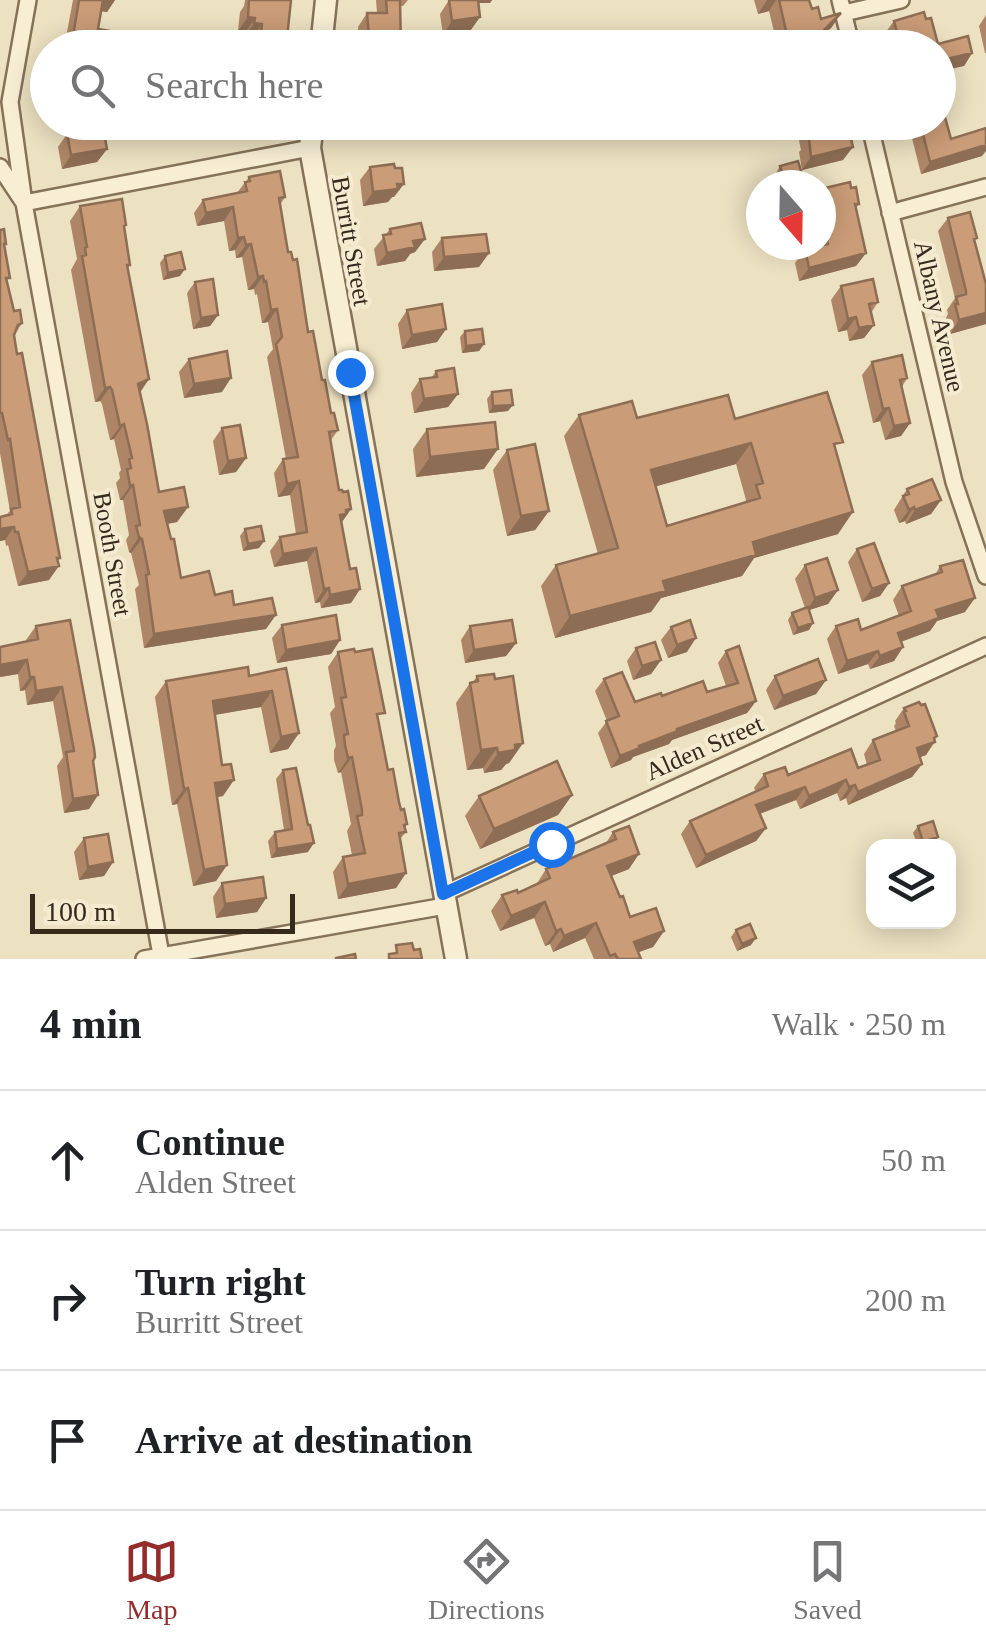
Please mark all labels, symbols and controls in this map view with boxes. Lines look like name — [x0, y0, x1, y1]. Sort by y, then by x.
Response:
search box — [30, 30, 956, 140]
icon: search — [65, 58, 120, 113]
text: Search here — [145, 64, 323, 106]
north arrow — [746, 170, 836, 260]
street label: Burritt Street — [327, 174, 376, 308]
street label: Albany Avenue — [909, 238, 970, 394]
route end — [328, 350, 374, 396]
street label: Booth Street — [88, 490, 137, 618]
street label: Alden Street — [641, 710, 767, 785]
route start — [529, 822, 575, 868]
map controls — [866, 839, 956, 929]
button: layers — [866, 839, 956, 929]
scale bar — [30, 889, 295, 934]
text: 100 m — [45, 896, 116, 927]
text: 4 min — [40, 1001, 142, 1047]
text: Walk · 250 m — [772, 1006, 946, 1042]
text: Continue — [135, 1121, 285, 1163]
icon: ahead — [40, 1133, 95, 1188]
text: 50 m — [881, 1142, 946, 1178]
text: Alden Street — [135, 1164, 296, 1200]
text: Turn right — [135, 1261, 306, 1303]
icon: right — [40, 1273, 95, 1328]
text: 200 m — [865, 1282, 946, 1318]
text: Burritt Street — [135, 1304, 303, 1340]
icon: arrive — [40, 1413, 95, 1468]
text: Arrive at destination — [135, 1419, 473, 1461]
tab: Map — [124, 1534, 179, 1626]
tab: Directions — [428, 1534, 545, 1626]
tab: Saved — [793, 1534, 862, 1626]

